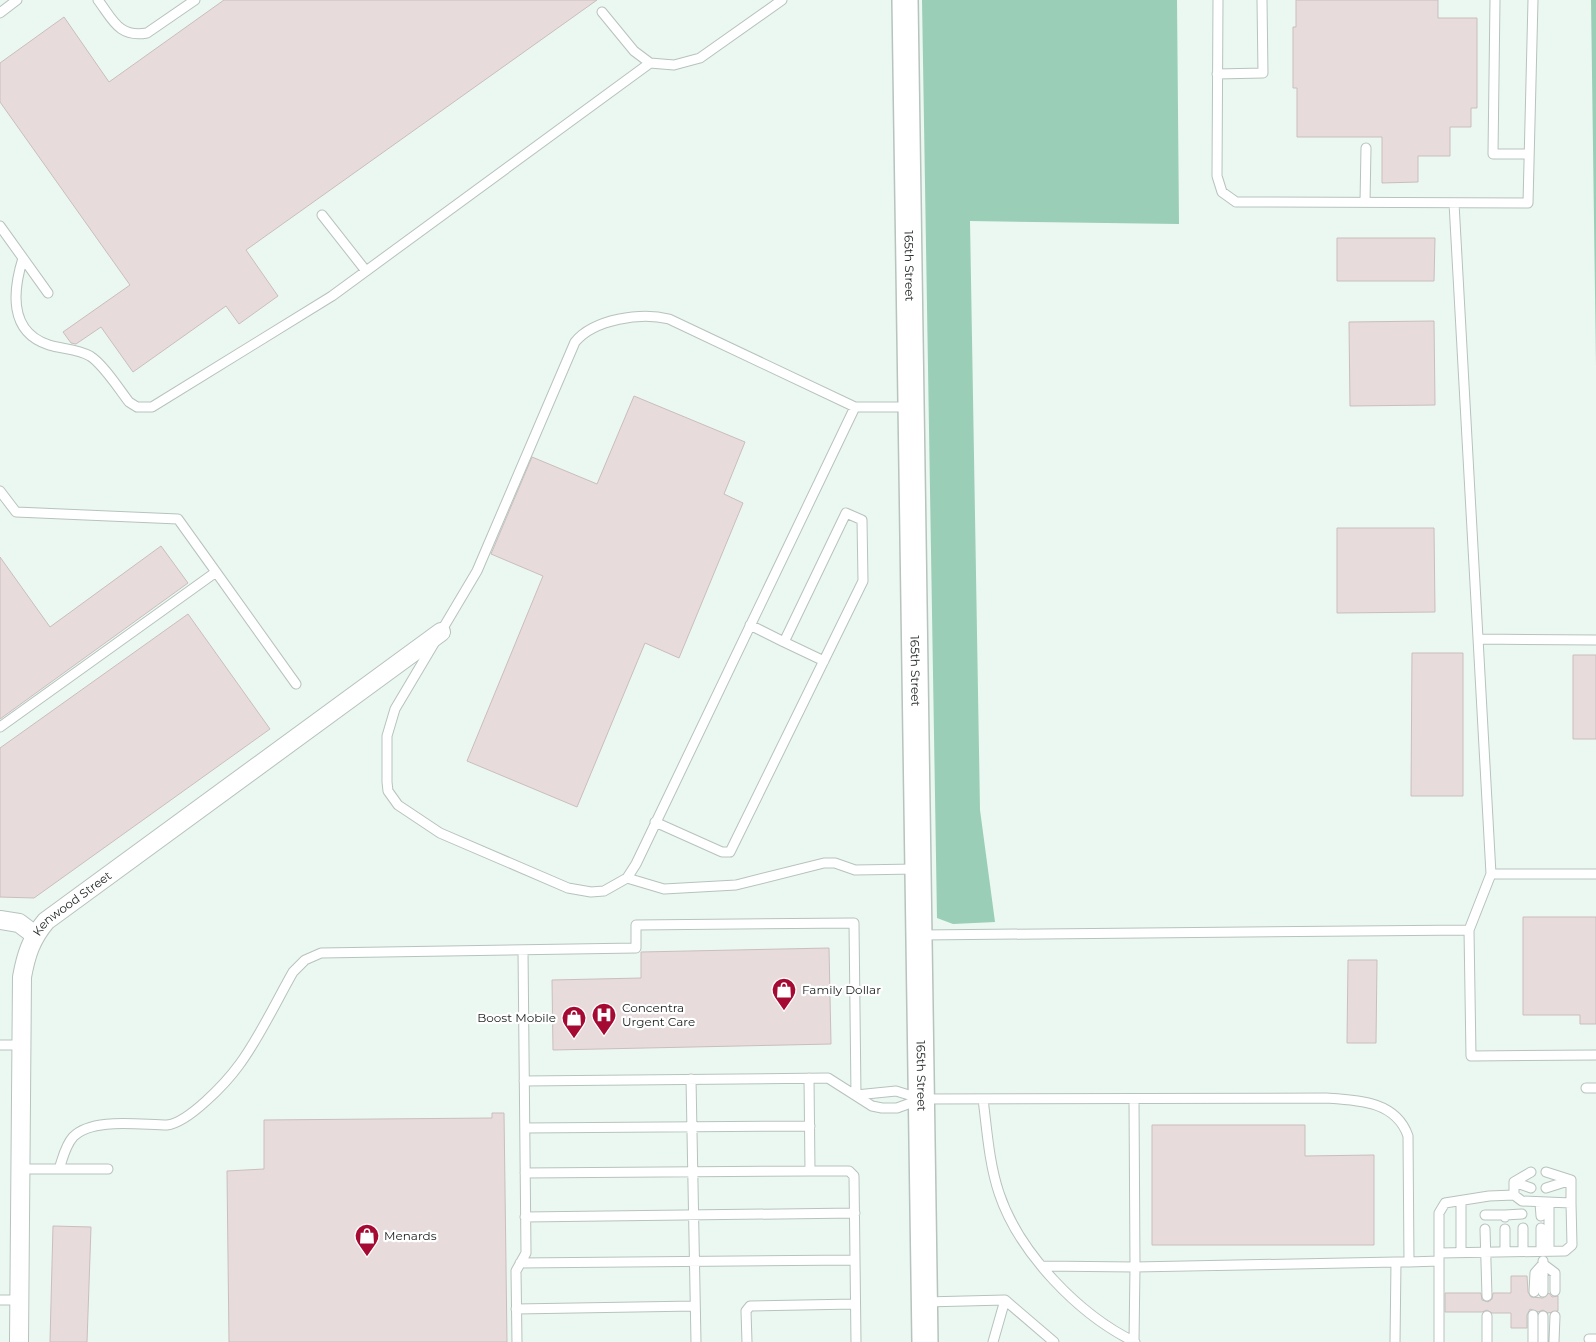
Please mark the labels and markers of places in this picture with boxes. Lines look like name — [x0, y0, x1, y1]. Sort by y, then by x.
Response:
shop icon: Family Dollar — [771, 977, 797, 1011]
place label: Family Dollar — [802, 982, 881, 997]
place label: Concentra Urgent Care — [622, 1000, 695, 1029]
hospital icon: Concentra Urgent Care — [591, 1002, 617, 1036]
shop icon: Boost Mobile — [561, 1005, 587, 1039]
place label: Boost Mobile — [477, 1010, 556, 1025]
shop icon: Menards — [354, 1223, 380, 1257]
place label: Menards — [384, 1228, 437, 1243]

